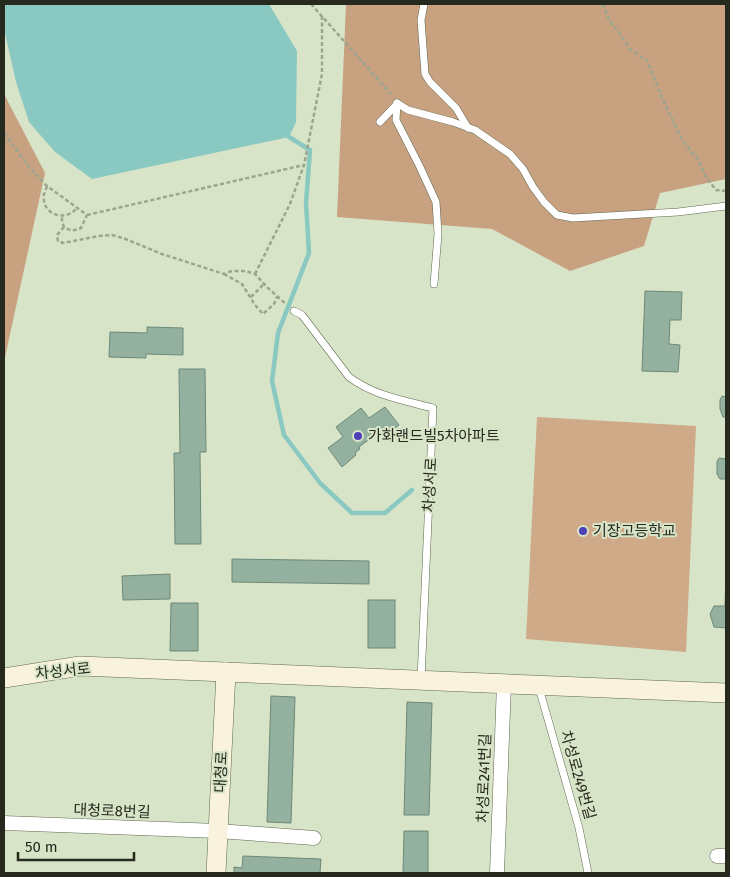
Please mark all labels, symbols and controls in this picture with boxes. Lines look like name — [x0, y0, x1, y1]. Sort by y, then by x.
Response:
place label: 가화랜드빌5차아파트 — [368, 427, 500, 445]
marker: 가화랜드빌5차아파트 — [352, 430, 364, 442]
street label: 차성서로 — [420, 457, 440, 513]
place label: 기장고등학교 — [593, 522, 676, 540]
marker: 기장고등학교 — [577, 525, 589, 537]
street label: 차성서로 — [35, 659, 91, 683]
street label: 차성로249번길 — [557, 729, 599, 821]
street label: 차성로241번길 — [473, 733, 495, 823]
street label: 대청로 — [211, 751, 231, 793]
street label: 대청로8번길 — [73, 801, 151, 821]
scale bar — [18, 830, 134, 862]
text: 50 m — [25, 838, 58, 856]

